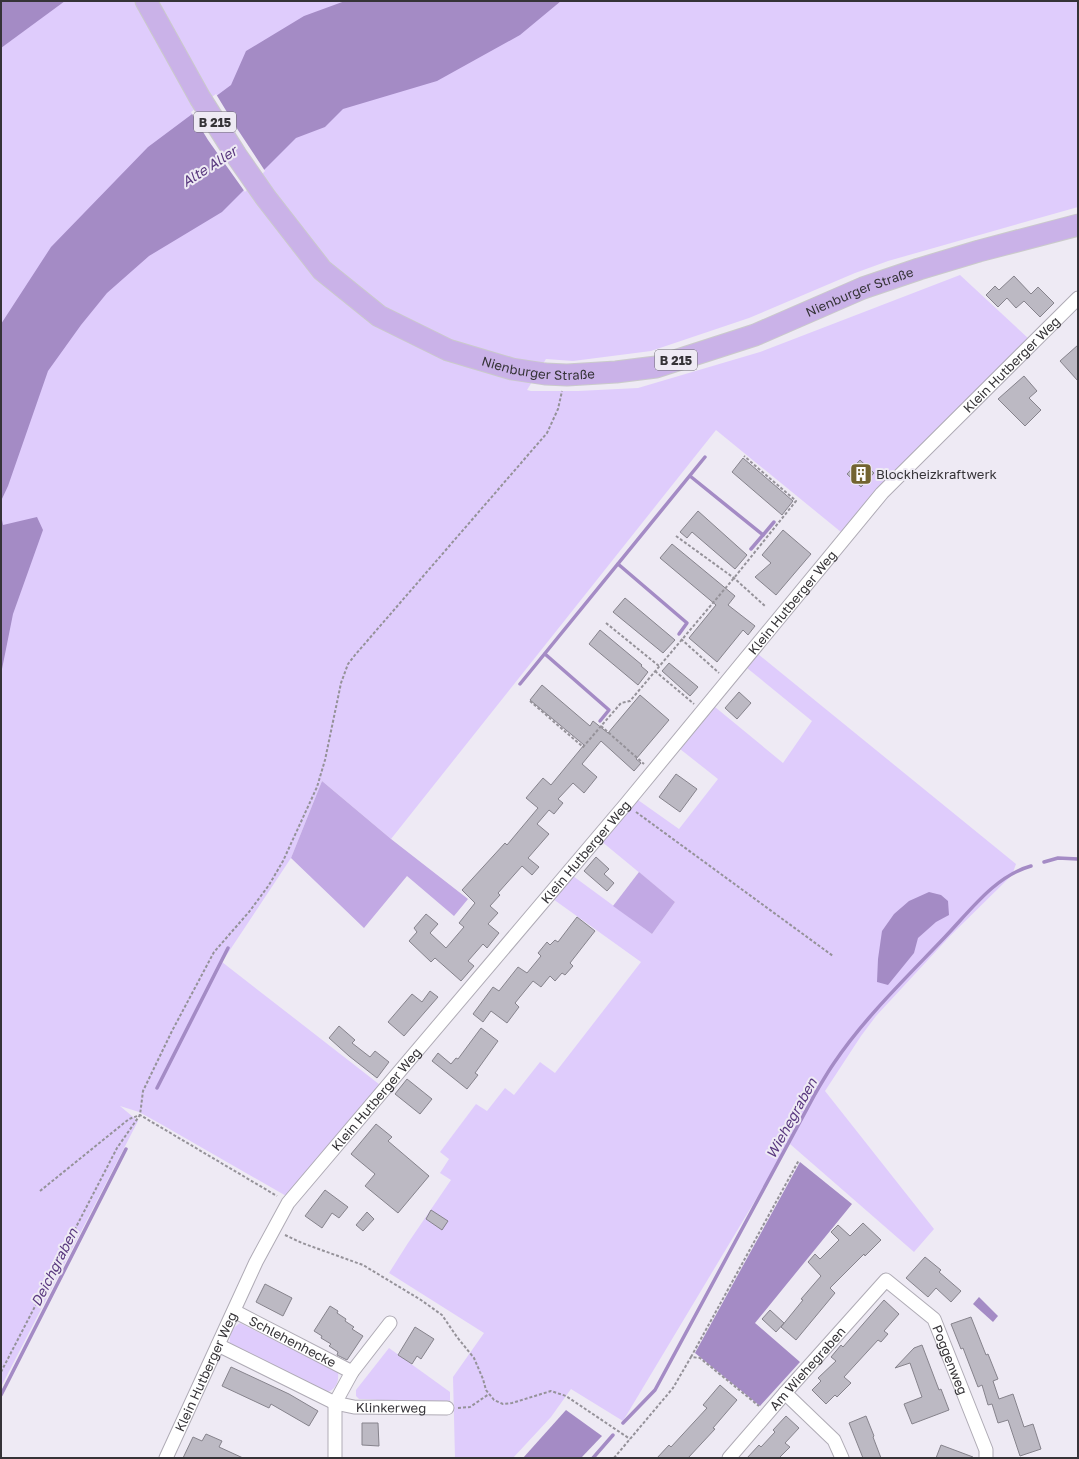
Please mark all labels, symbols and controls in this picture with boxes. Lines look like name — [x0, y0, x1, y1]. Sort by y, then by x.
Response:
road number: B 215 — [194, 112, 236, 132]
water label: Alte Aller — [178, 141, 242, 190]
street label: Nienburger Straße — [803, 264, 915, 320]
street label: Klein Hutberger Weg — [960, 313, 1063, 416]
road number: B 215 — [655, 350, 697, 370]
street label: Nienburger Straße — [480, 352, 595, 383]
building icon: Blockheizkraftwerk — [848, 461, 874, 487]
place label: Blockheizkraftwerk — [876, 466, 997, 482]
street label: Klein Hutberger Weg — [745, 547, 840, 658]
street label: Klein Hutberger Weg — [537, 797, 634, 907]
street label: Klein Hutberger Weg — [328, 1044, 424, 1154]
water label: Wiehegraben — [762, 1074, 821, 1161]
water label: Deichgraben — [27, 1224, 82, 1309]
street label: Klein Hutberger Weg — [171, 1309, 240, 1434]
street label: Schlehenhecke — [246, 1312, 339, 1370]
street label: Am Wiehegraben — [766, 1323, 849, 1413]
street label: Poggenweg — [929, 1323, 971, 1397]
street label: Klinkerweg — [356, 1399, 426, 1416]

